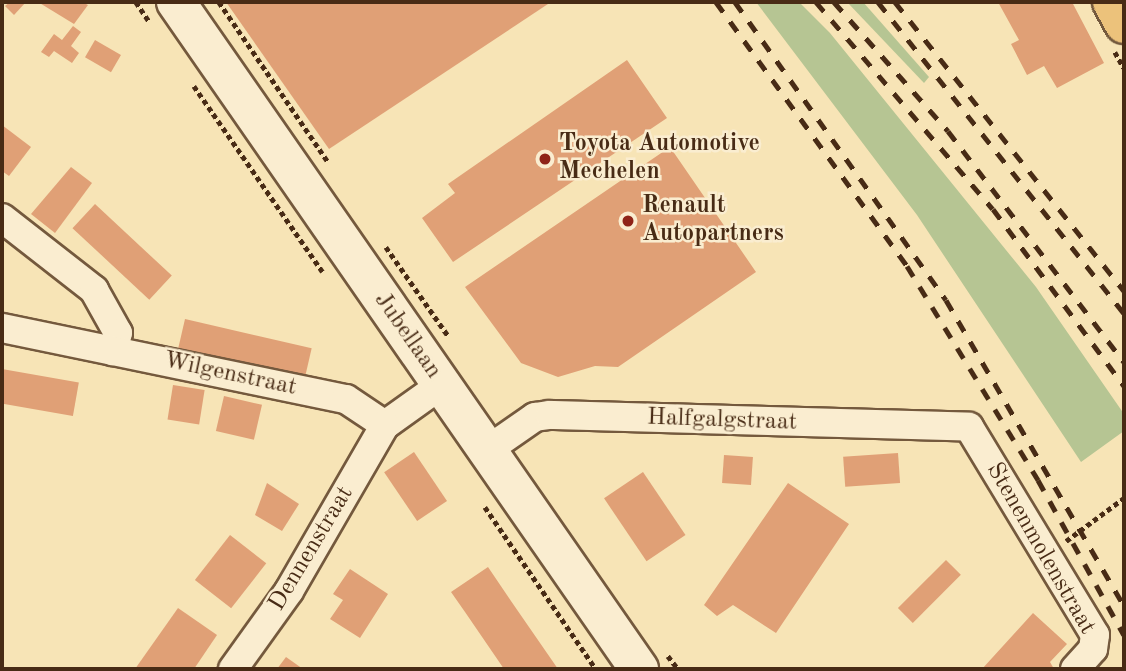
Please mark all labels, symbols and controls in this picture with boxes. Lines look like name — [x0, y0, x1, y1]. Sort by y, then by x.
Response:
place label: Toyota Automotive Mechelen — [559, 131, 760, 187]
marker: Toyota Automotive Mechelen — [537, 151, 553, 167]
place label: Renault Autopartners — [642, 193, 784, 249]
marker: Renault Autopartners — [620, 213, 636, 229]
street label: Jubellaan — [367, 287, 447, 385]
street label: Wilgenstraat — [161, 347, 299, 403]
street label: Halfgalgstraat — [646, 404, 798, 438]
street label: Stenenmolenstraat — [979, 458, 1101, 640]
street label: Dennenstraat — [263, 481, 361, 617]

